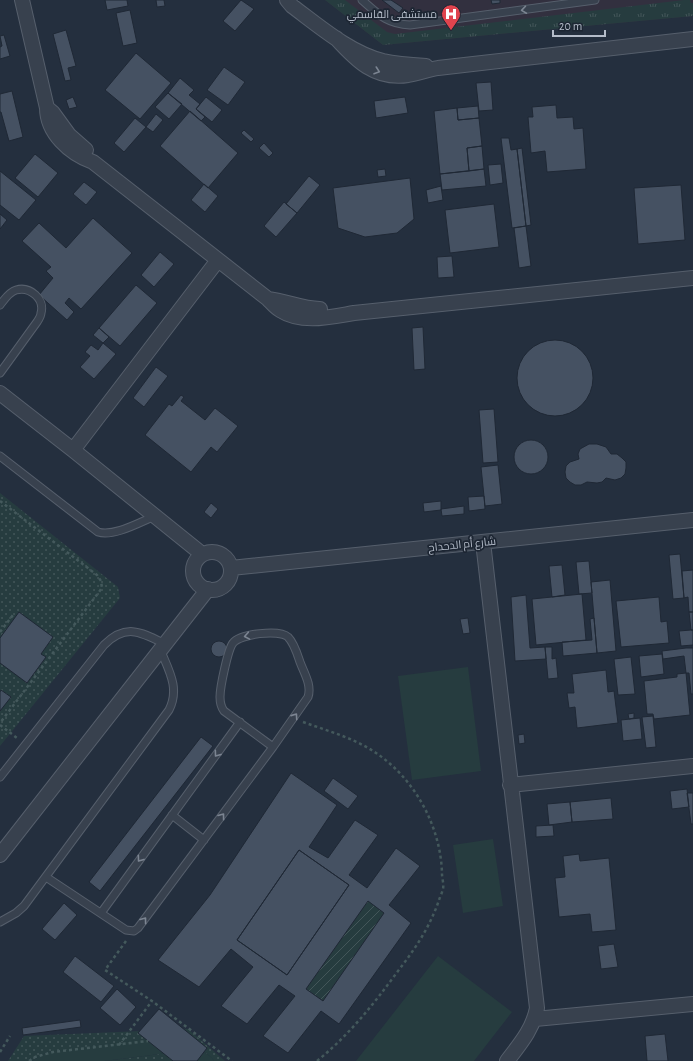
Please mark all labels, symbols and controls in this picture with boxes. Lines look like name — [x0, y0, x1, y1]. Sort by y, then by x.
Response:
hospital icon: مستشفى القاسمي — [440, 3, 462, 31]
one-way arrow — [520, 5, 527, 14]
place label: مستشفى القاسمي — [347, 9, 437, 23]
scale bar — [553, 12, 605, 38]
text: 20 m — [559, 20, 582, 32]
one-way arrow — [373, 66, 380, 75]
street label: شارع أم الدحداح — [427, 533, 497, 556]
one-way arrow — [244, 632, 250, 640]
one-way arrow — [291, 713, 298, 720]
one-way arrow — [214, 750, 222, 757]
one-way arrow — [217, 813, 224, 820]
one-way arrow — [137, 855, 145, 862]
one-way arrow — [139, 918, 146, 925]

